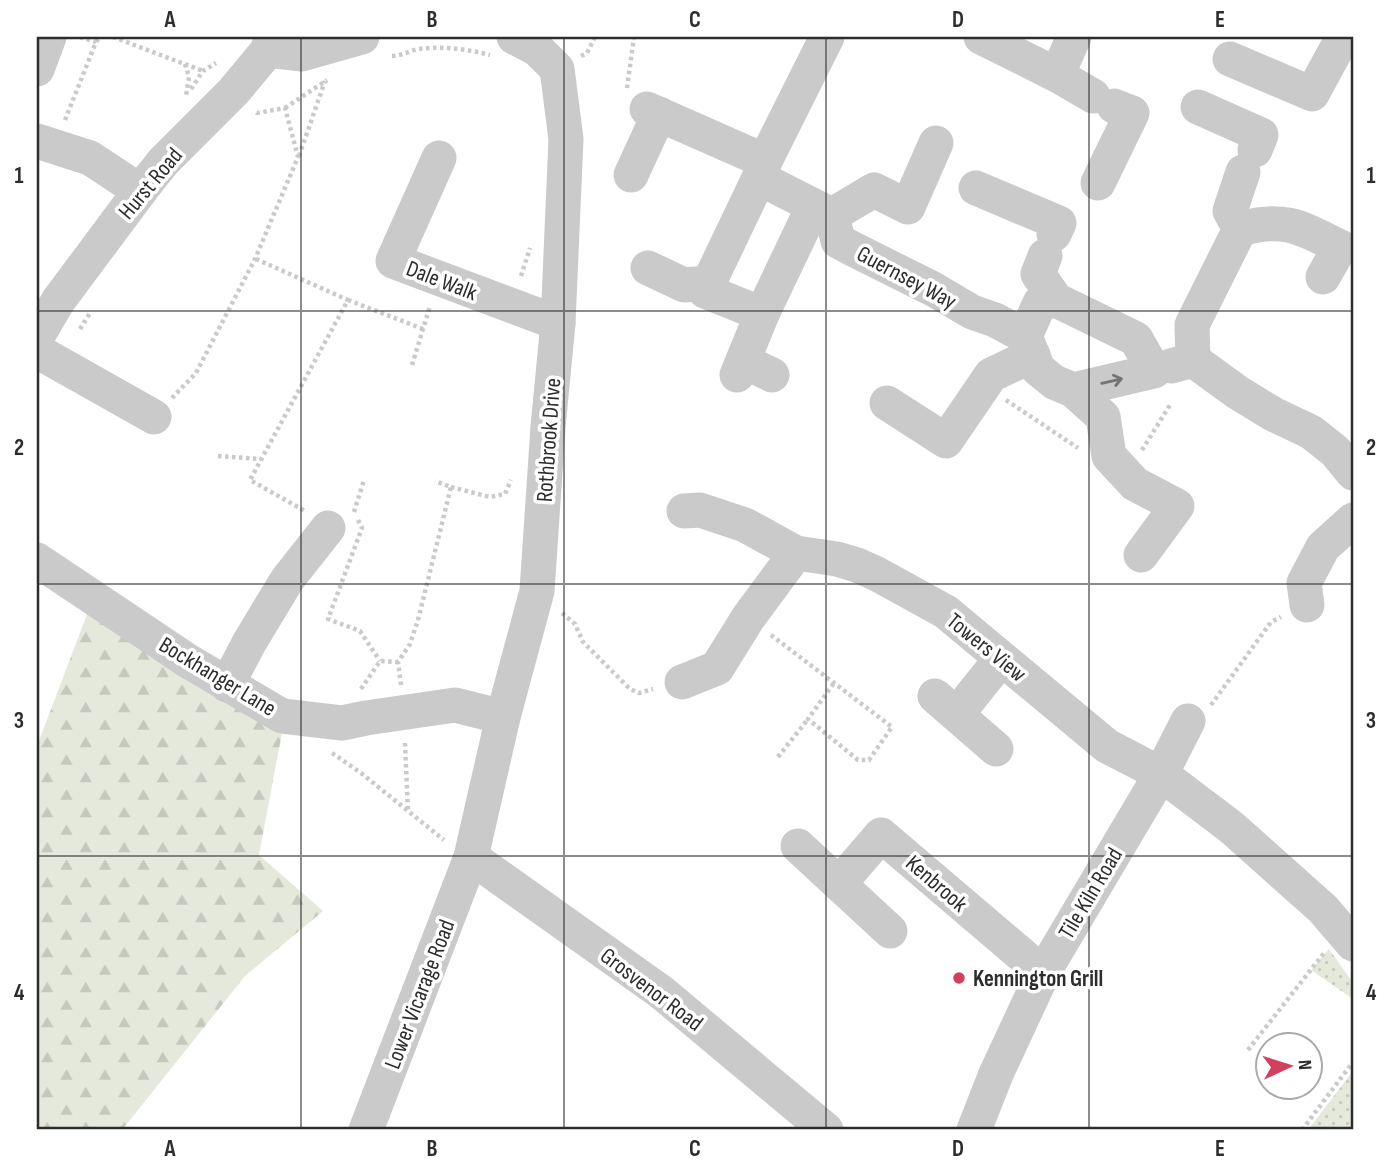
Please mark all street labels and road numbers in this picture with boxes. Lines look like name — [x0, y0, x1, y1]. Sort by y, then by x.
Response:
street label: Hurst Road — [113, 142, 189, 225]
street label: Guernsey Way — [852, 240, 961, 316]
street label: Dale Walk — [402, 255, 481, 307]
street label: Rothbrook Drive — [531, 377, 567, 503]
street label: Towers View — [941, 607, 1032, 688]
street label: Bockhanger Lane — [154, 631, 281, 723]
street label: Tile Kiln Road — [1053, 843, 1129, 944]
street label: Kenbrook — [900, 849, 973, 918]
street label: Lower Vicarage Road — [379, 916, 461, 1073]
street label: Grosvenor Road — [594, 942, 708, 1038]

